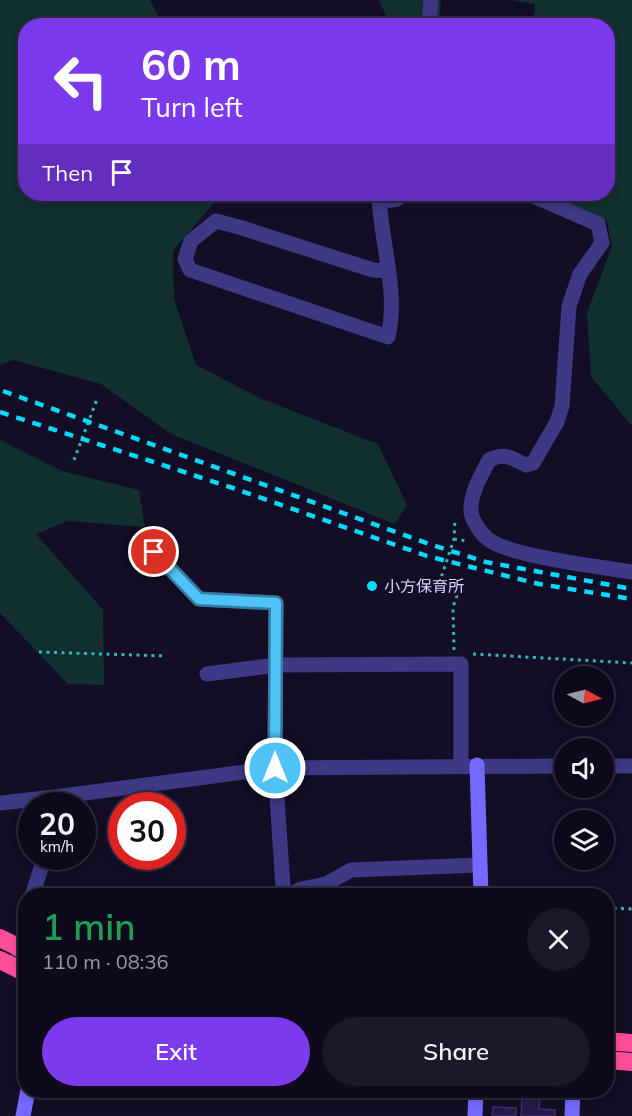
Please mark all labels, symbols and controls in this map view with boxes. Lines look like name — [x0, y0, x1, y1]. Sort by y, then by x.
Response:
text: 60 m — [141, 38, 241, 91]
icon: left — [42, 42, 120, 120]
text: Turn left — [141, 90, 243, 124]
icon: arrive — [105, 156, 138, 189]
text: Then — [42, 159, 93, 187]
pin — [128, 526, 179, 577]
icon: arrive — [137, 535, 170, 568]
place label: 小方保育所 — [384, 576, 464, 596]
marker: 小方保育所 — [365, 579, 379, 593]
north arrow — [554, 666, 614, 726]
map controls — [554, 666, 614, 870]
position arrow — [243, 736, 307, 800]
button: sound — [554, 738, 614, 798]
speed limit sign: 30 — [108, 792, 186, 870]
text: 20 — [39, 805, 75, 843]
button: layers — [554, 810, 614, 870]
text: km/h — [40, 837, 74, 856]
text: 1 min — [42, 904, 136, 949]
button: close — [527, 908, 590, 971]
text: 110 m · 08:36 — [42, 949, 168, 974]
button: Exit — [42, 1017, 310, 1086]
button: Share — [322, 1017, 590, 1086]

